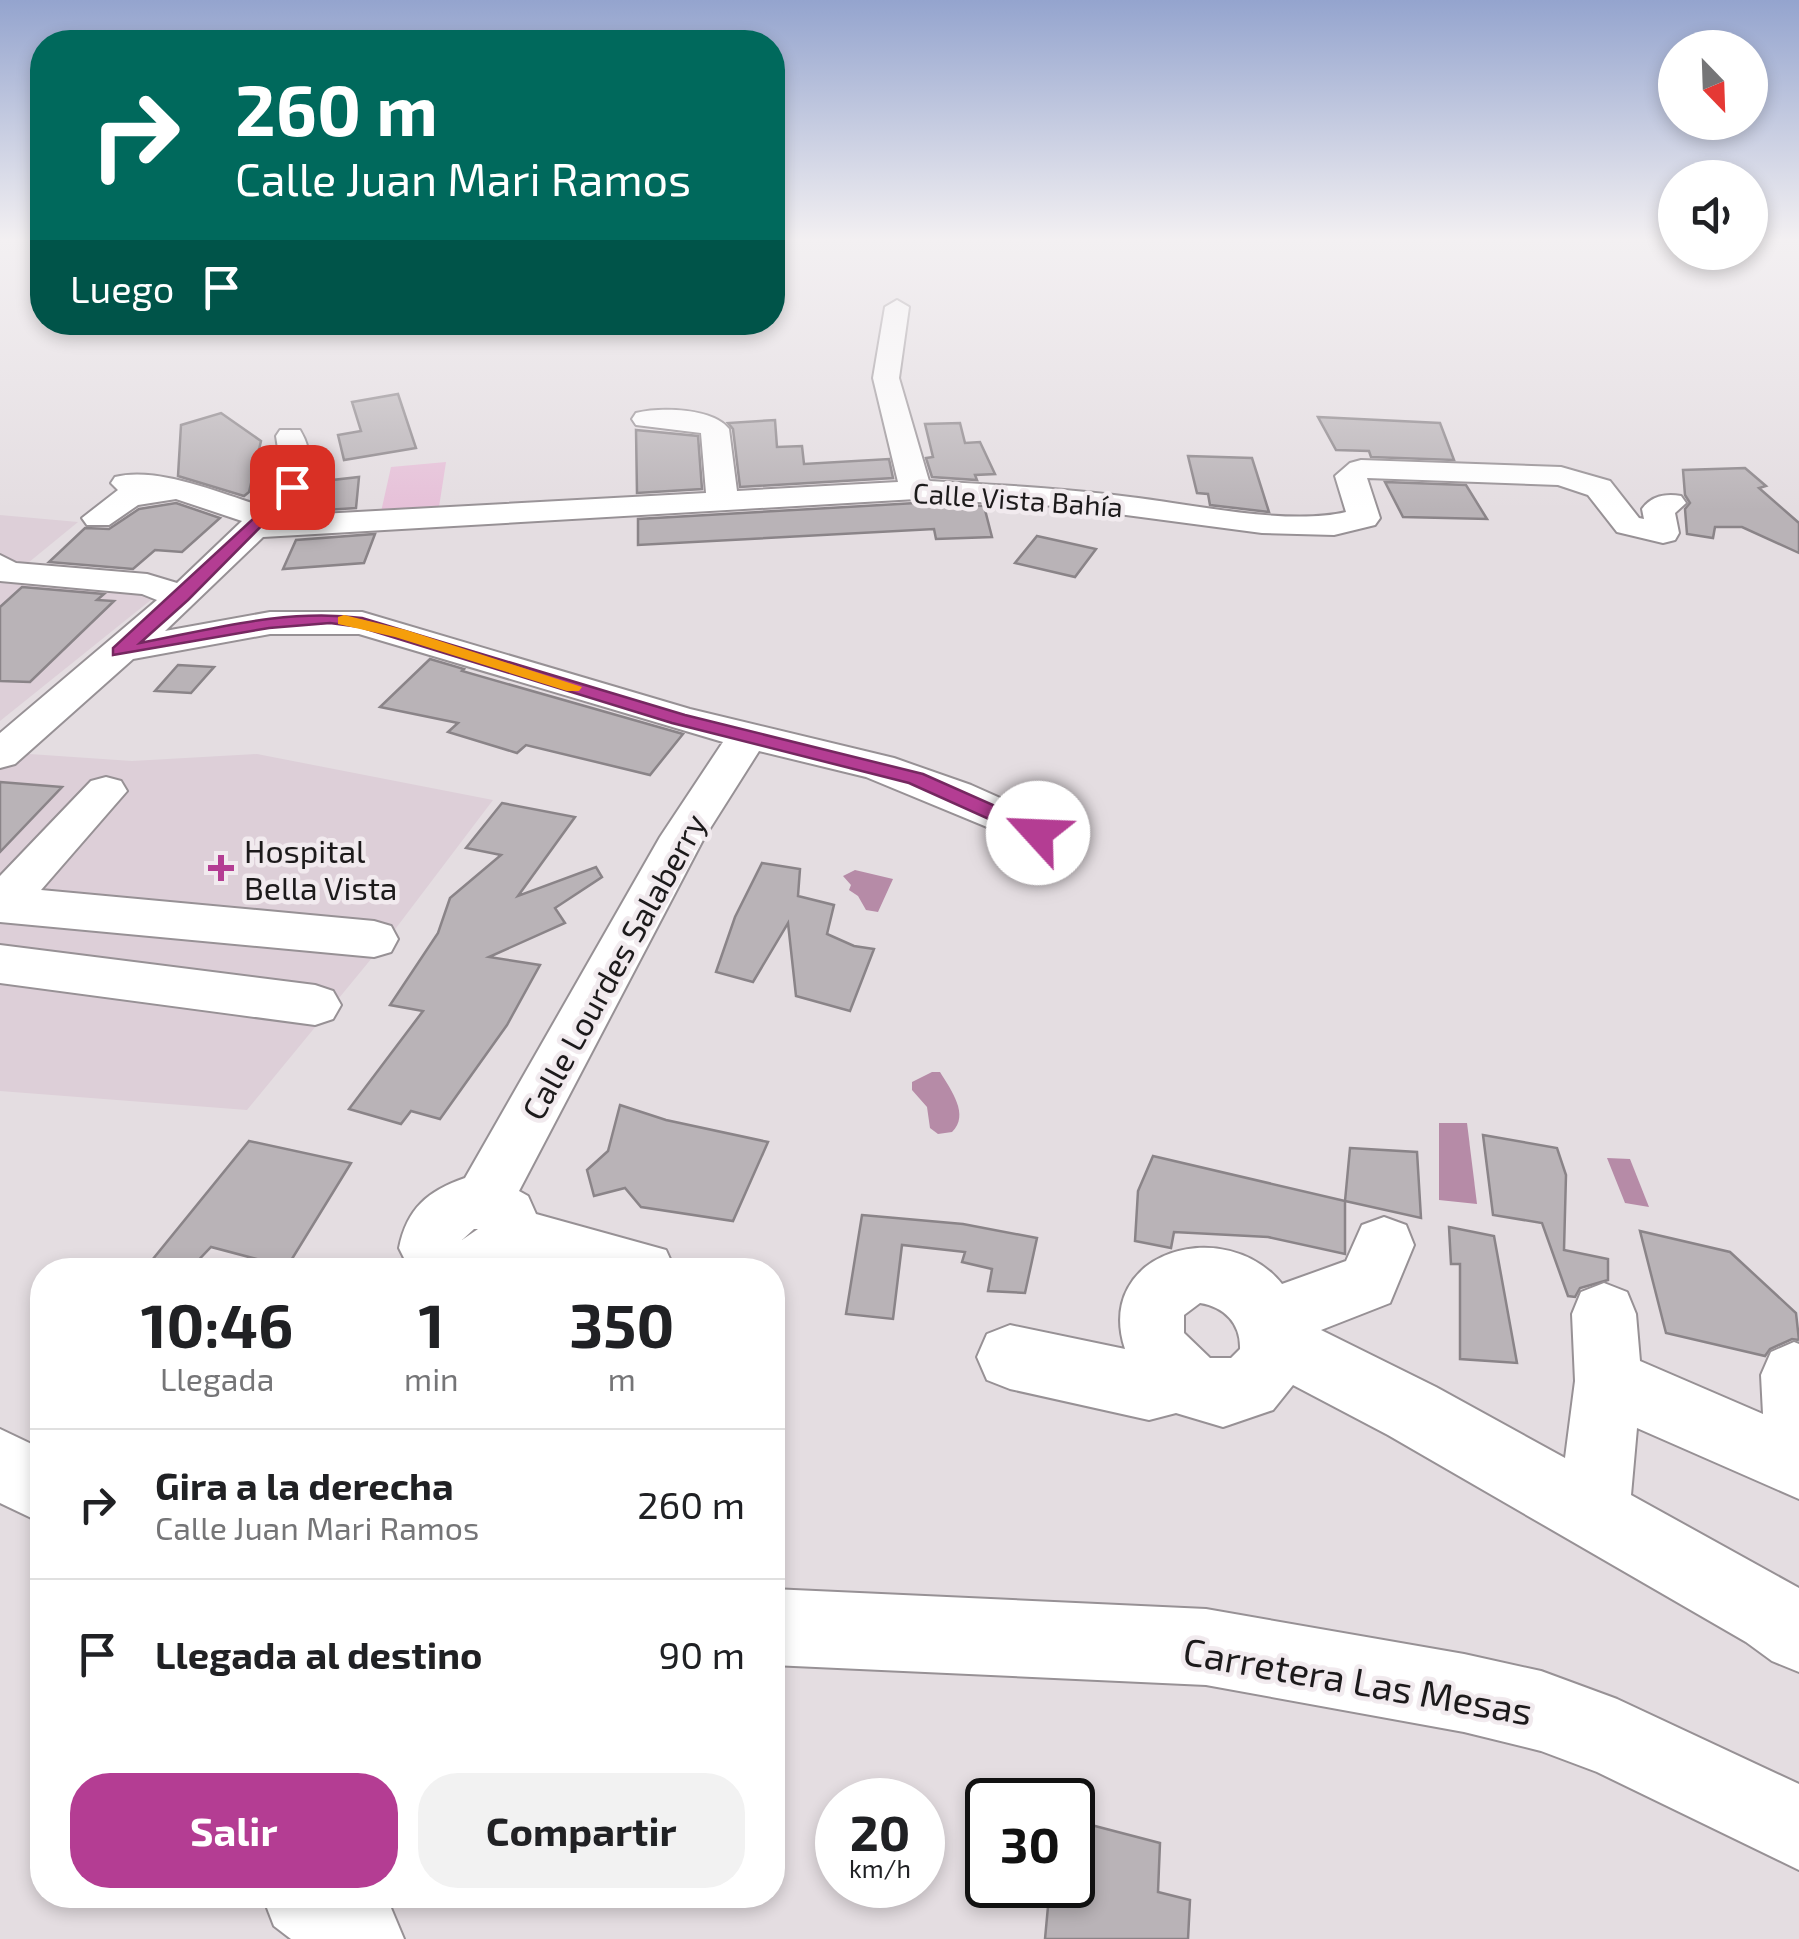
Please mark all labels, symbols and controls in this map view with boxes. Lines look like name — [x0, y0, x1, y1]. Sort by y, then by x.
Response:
north arrow — [1658, 30, 1768, 140]
map controls — [1658, 30, 1768, 270]
text: 260 m — [235, 66, 438, 150]
icon: right — [70, 70, 200, 200]
text: Calle Juan Mari Ramos — [235, 151, 691, 205]
button: sound — [1658, 160, 1768, 270]
icon: arrive — [194, 260, 249, 315]
text: Luego — [70, 265, 174, 311]
pin — [250, 445, 335, 530]
icon: arrive — [265, 460, 320, 515]
street label: Calle Vista Bahía — [912, 475, 1124, 523]
position arrow — [986, 781, 1090, 885]
street label: Calle Lourdes Salaberry — [513, 806, 713, 1126]
place label: Hospital Bella Vista — [244, 831, 397, 906]
marker: Hospital Bella Vista — [208, 855, 234, 881]
text: 10:46 — [141, 1288, 293, 1360]
text: 1 — [418, 1288, 444, 1360]
text: 350 — [569, 1288, 674, 1360]
text: Llegada — [160, 1359, 274, 1397]
text: min — [404, 1359, 459, 1397]
text: m — [608, 1359, 636, 1397]
text: Gira a la derecha — [155, 1462, 454, 1508]
icon: right — [70, 1477, 125, 1532]
text: 260 m — [637, 1481, 745, 1527]
text: Calle Juan Mari Ramos — [155, 1508, 479, 1546]
icon: arrive — [70, 1627, 125, 1682]
street label: Carretera Las Mesas — [1180, 1627, 1536, 1733]
text: Llegada al destino — [155, 1631, 483, 1677]
text: 90 m — [659, 1631, 745, 1677]
button: Salir — [70, 1773, 398, 1888]
button: Compartir — [418, 1773, 745, 1888]
speed limit sign: 30 — [965, 1778, 1095, 1908]
text: 20 — [850, 1801, 910, 1861]
text: km/h — [849, 1853, 911, 1883]

